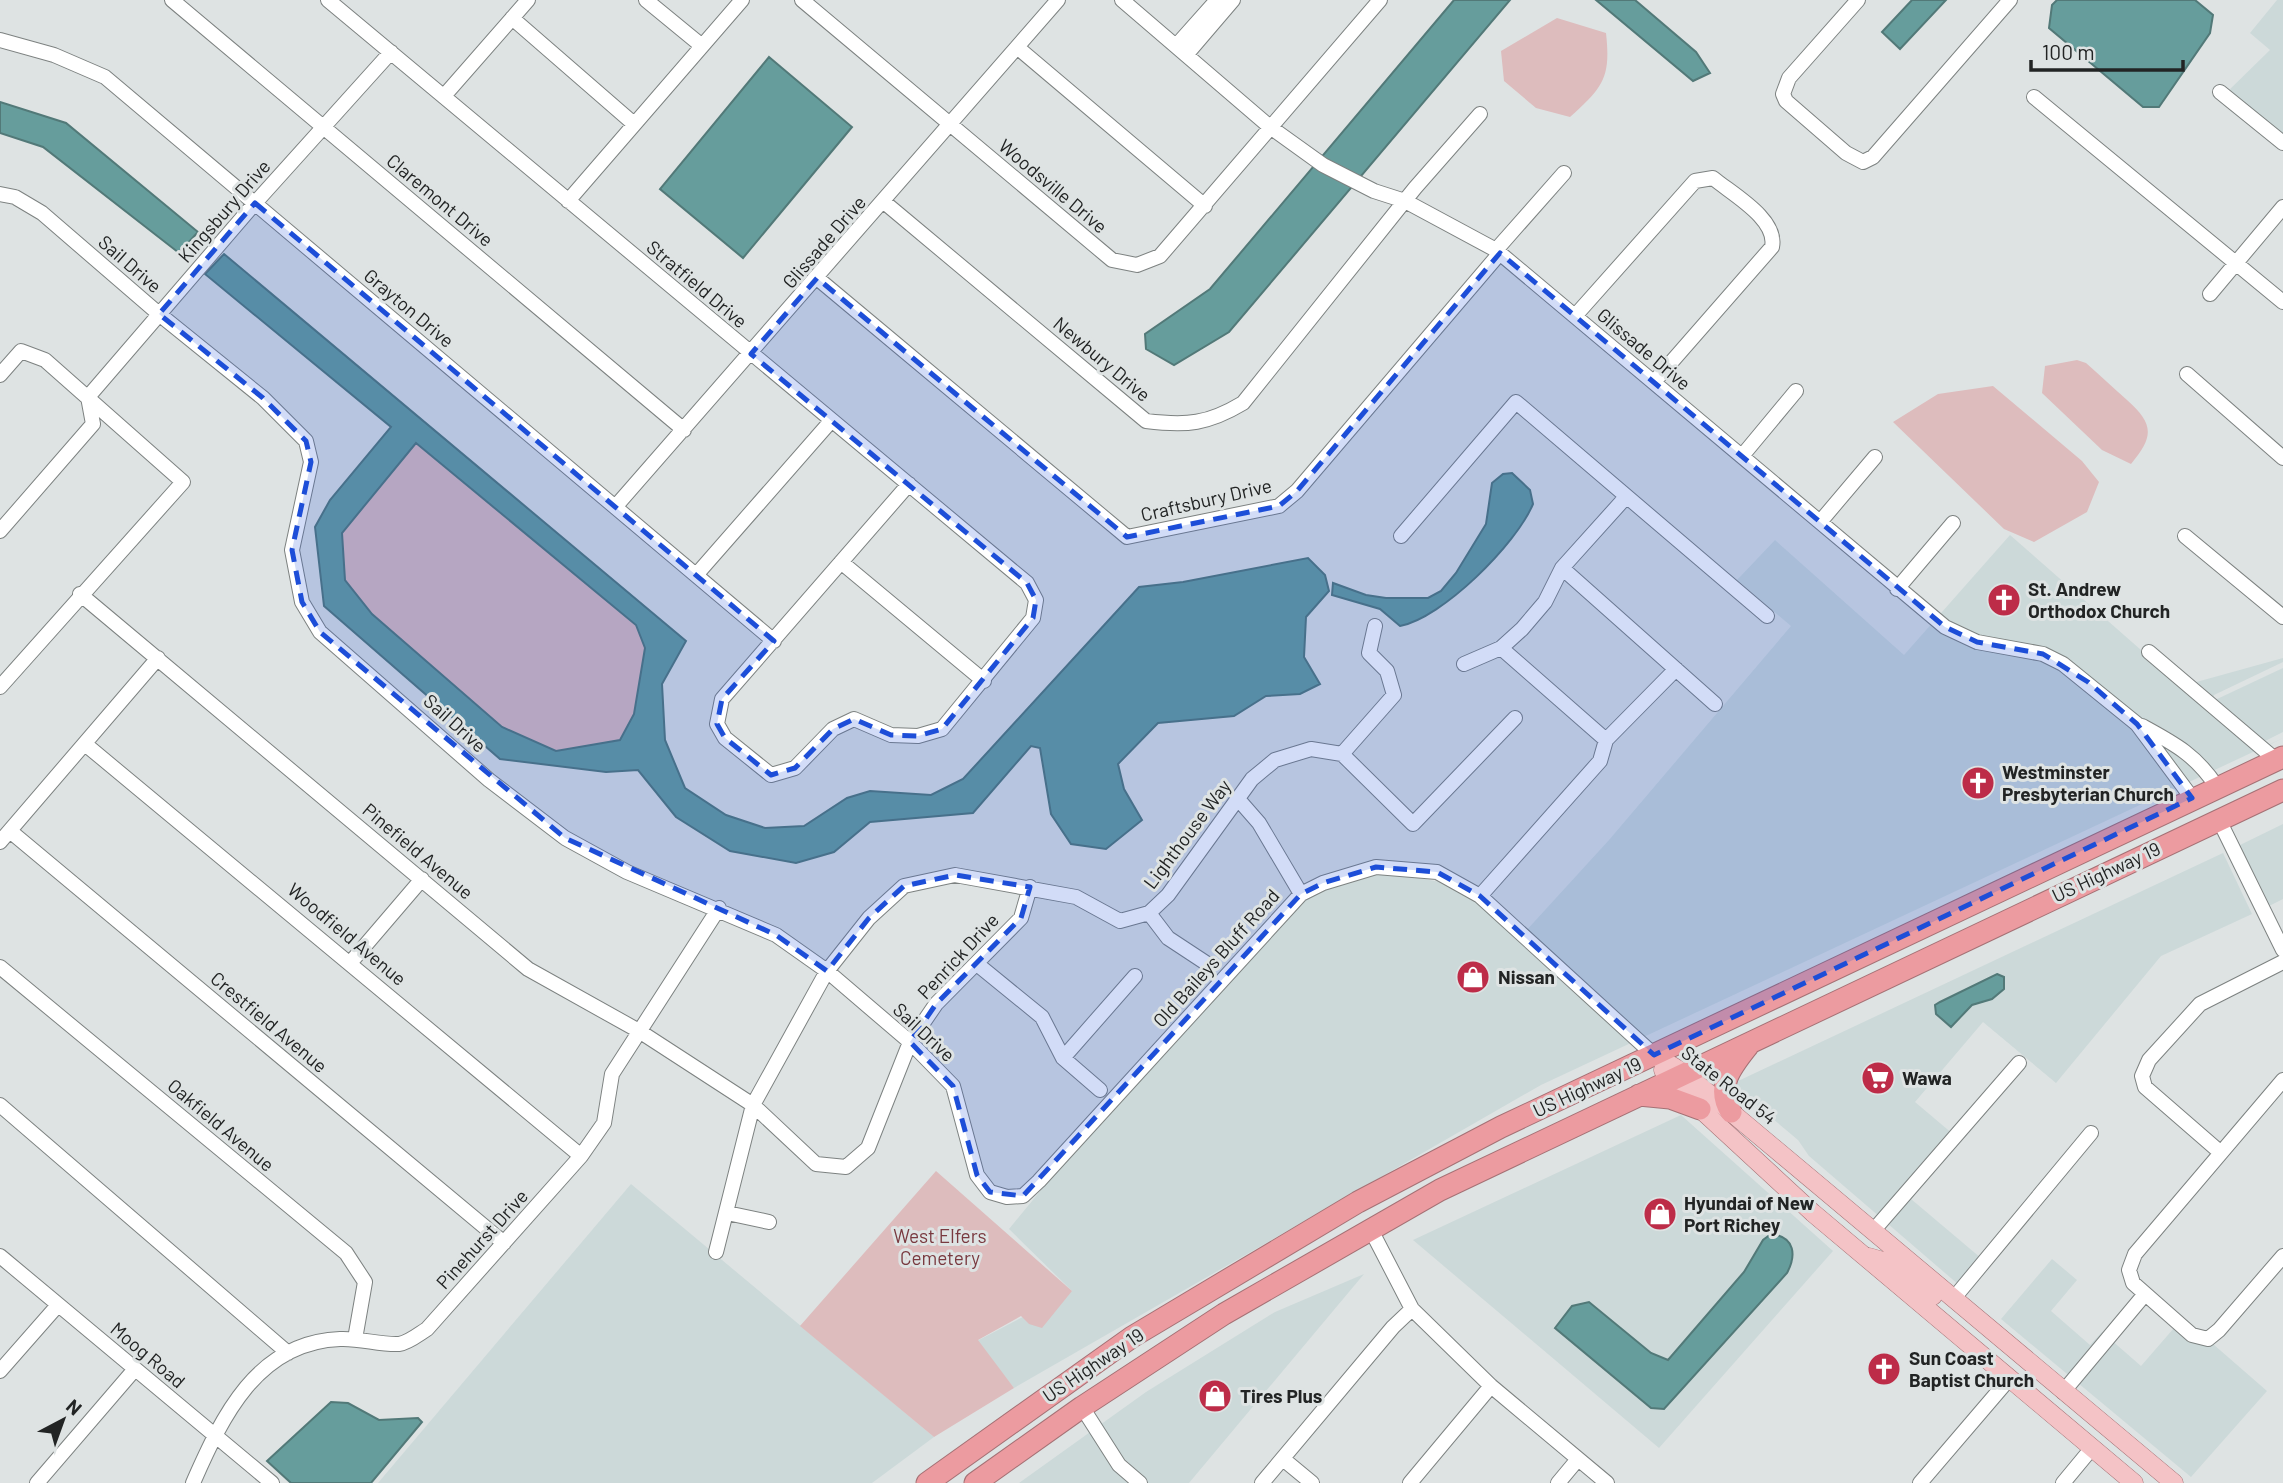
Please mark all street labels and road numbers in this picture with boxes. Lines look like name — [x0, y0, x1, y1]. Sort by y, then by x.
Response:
street label: Woodsville Drive — [995, 134, 1112, 238]
street label: Claremont Drive — [382, 148, 498, 251]
street label: Kingsbury Drive — [173, 155, 275, 267]
street label: Glissade Drive — [777, 191, 870, 293]
street label: Sail Drive — [94, 230, 167, 297]
street label: Stratfield Drive — [642, 235, 752, 332]
street label: Grayton Drive — [360, 263, 459, 352]
street label: Glissade Drive — [1593, 303, 1696, 394]
street label: Newbury Drive — [1049, 311, 1155, 406]
street label: Craftsbury Drive — [1138, 473, 1274, 526]
street label: Sail Drive — [419, 689, 491, 757]
street label: Lighthouse Way — [1138, 774, 1235, 893]
street label: Pinefield Avenue — [358, 798, 478, 903]
street label: US Highway 19 — [2048, 836, 2164, 907]
street label: Woodfield Avenue — [283, 877, 411, 990]
street label: Old Baileys Bluff Road — [1148, 884, 1284, 1031]
street label: Penrick Drive — [912, 908, 1003, 1003]
street label: Crestfield Avenue — [206, 966, 332, 1077]
street label: Sail Drive — [889, 997, 960, 1066]
street label: State Road 54 — [1677, 1040, 1781, 1129]
street label: US Highway 19 — [1529, 1051, 1645, 1122]
street label: Oakfield Avenue — [164, 1074, 279, 1176]
street label: Pinehurst Drive — [431, 1184, 532, 1293]
street label: Moog Road — [106, 1317, 190, 1392]
street label: US Highway 19 — [1038, 1322, 1148, 1407]

